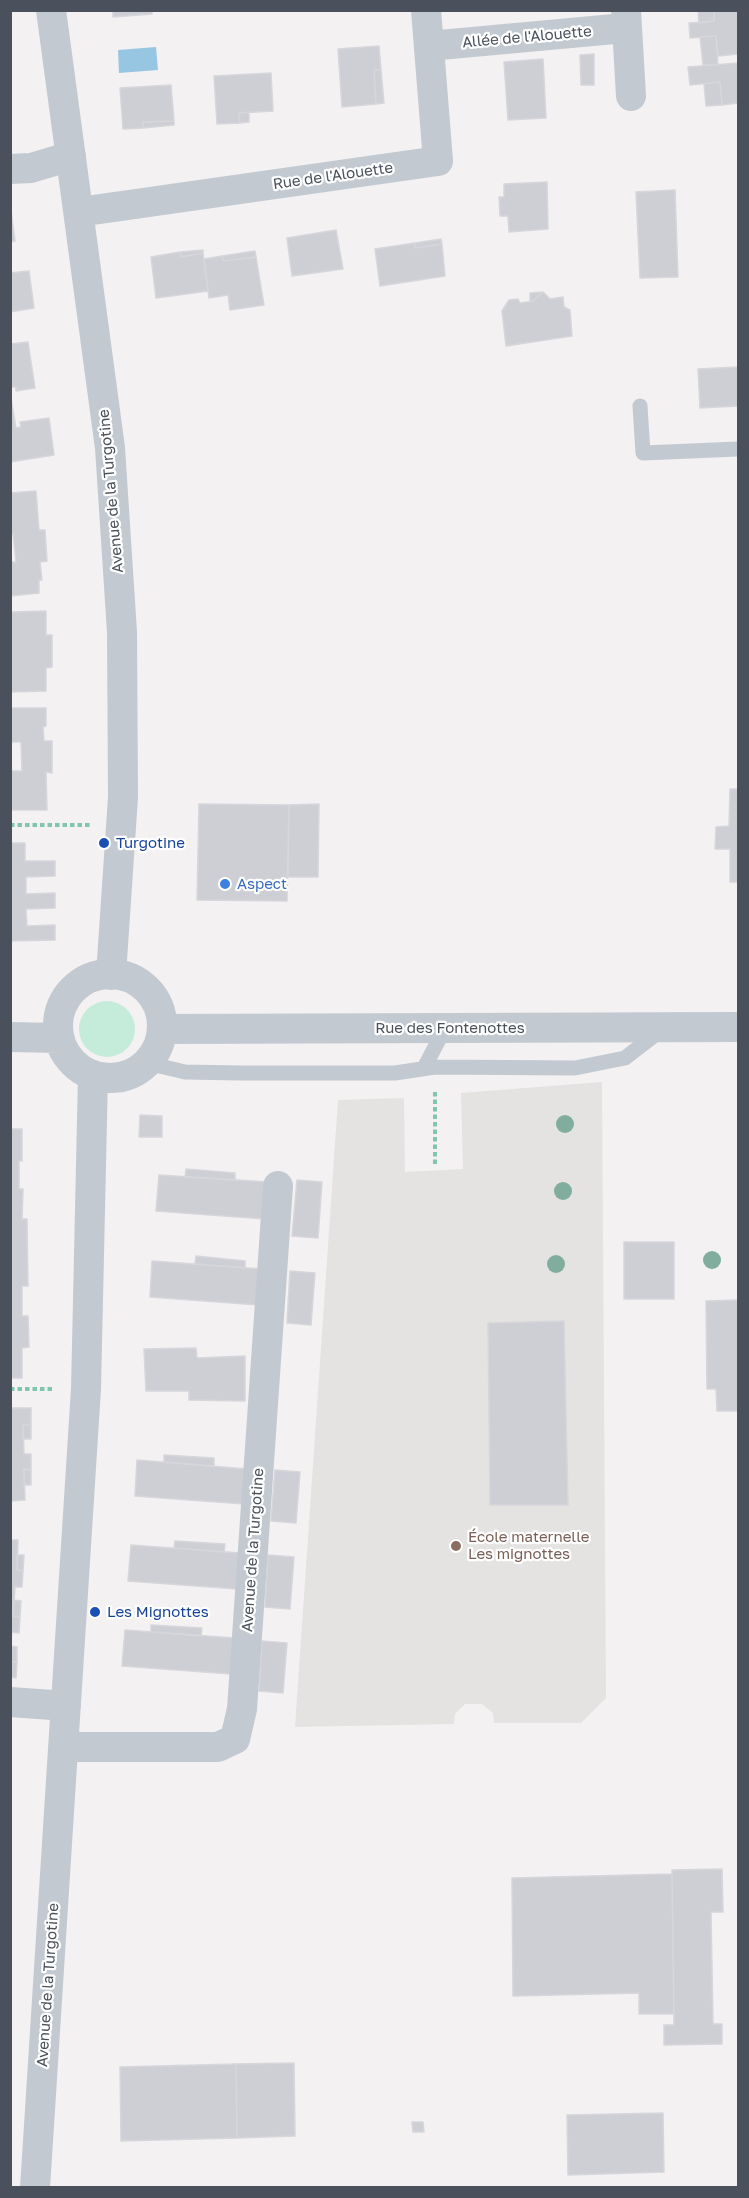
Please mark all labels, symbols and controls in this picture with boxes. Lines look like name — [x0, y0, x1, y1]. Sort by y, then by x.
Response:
street label: Allée de l'Alouette — [461, 22, 593, 52]
street label: Rue de l'Alouette — [272, 159, 394, 193]
street label: Avenue de la Turgotine — [95, 408, 127, 574]
place label: Turgotine — [116, 834, 185, 852]
marker: Turgotine — [97, 836, 111, 850]
place label: Aspect — [237, 875, 287, 893]
marker: Aspect — [218, 877, 232, 891]
street label: Rue des Fontenottes — [375, 1019, 525, 1037]
street label: Avenue de la Turgotine — [238, 1467, 268, 1633]
place label: École maternelle Les mignottes — [468, 1528, 589, 1563]
marker: École maternelle Les mignottes — [449, 1539, 463, 1553]
place label: Les Mignottes — [107, 1603, 209, 1621]
marker: Les Mignottes — [88, 1605, 102, 1619]
street label: Avenue de la Turgotine — [33, 1902, 63, 2068]

